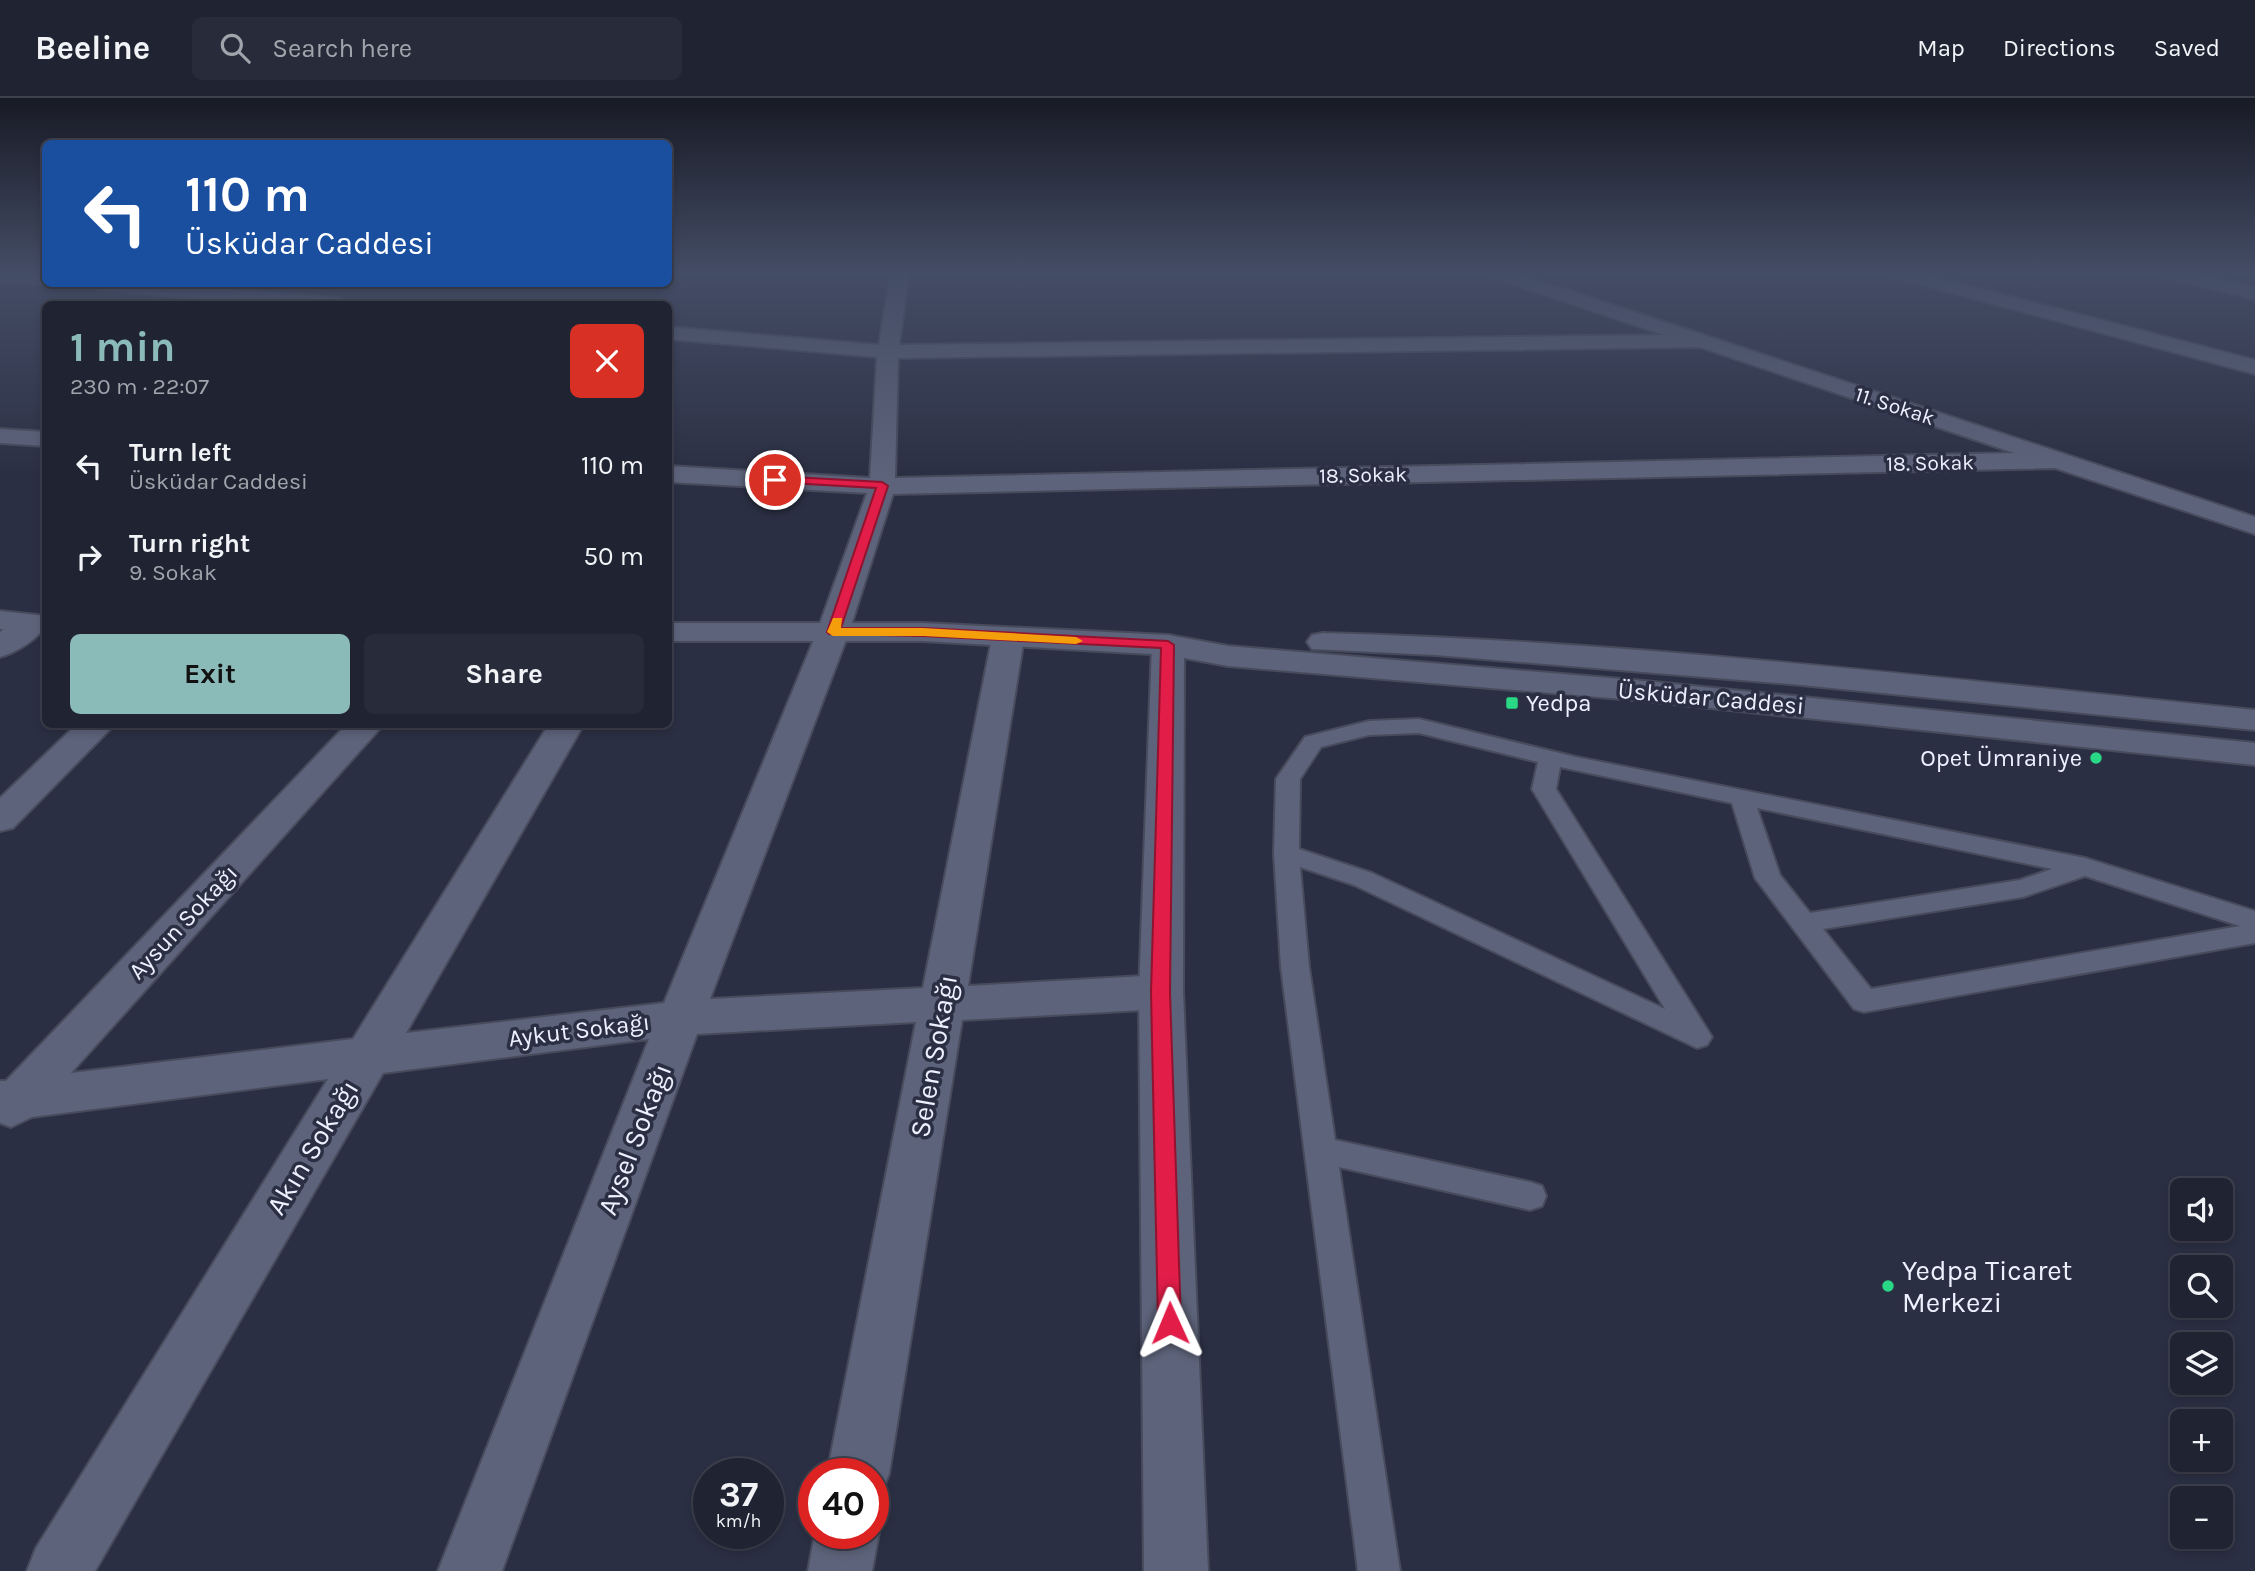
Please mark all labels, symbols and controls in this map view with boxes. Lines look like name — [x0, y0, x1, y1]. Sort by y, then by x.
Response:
search box — [192, 17, 682, 80]
text: Beeline — [35, 29, 150, 67]
icon: search — [216, 29, 254, 67]
text: Search here — [272, 33, 412, 64]
text: Map — [1917, 34, 1965, 62]
text: Directions — [2003, 34, 2116, 62]
text: Saved — [2154, 34, 2220, 62]
text: 110 m — [185, 166, 310, 223]
icon: left — [70, 168, 161, 259]
text: Üsküdar Caddesi — [185, 225, 434, 262]
text: 1 min — [70, 322, 175, 372]
button: close — [570, 324, 644, 398]
text: 230 m · 22:07 — [70, 373, 209, 400]
street label: 11. Sokak — [1852, 382, 1938, 430]
text: Turn left — [129, 437, 231, 468]
icon: left — [70, 447, 108, 485]
text: 110 m — [581, 450, 644, 481]
pin — [745, 450, 805, 510]
street label: 18. Sokak — [1886, 450, 1974, 476]
icon: arrive — [756, 461, 794, 499]
street label: 18. Sokak — [1319, 462, 1407, 488]
text: Üsküdar Caddesi — [129, 468, 308, 495]
text: Turn right — [129, 528, 250, 559]
icon: right — [70, 538, 108, 576]
text: 50 m — [583, 541, 644, 572]
text: 9. Sokak — [129, 559, 217, 586]
button: Exit — [70, 634, 350, 714]
button: Share — [364, 634, 644, 714]
street label: Üsküdar Caddesi — [1617, 676, 1805, 720]
place label: Yedpa — [1526, 689, 1591, 717]
marker: Yedpa — [1504, 695, 1520, 711]
place label: Opet Ümraniye — [1920, 744, 2082, 772]
marker: Opet Ümraniye — [2088, 750, 2104, 766]
street label: Aysun Sokağı — [123, 859, 243, 985]
street label: Selen Sokağı — [903, 972, 964, 1140]
street label: Aykut Sokağı — [507, 1007, 651, 1053]
street label: Aysel Sokağı — [590, 1059, 678, 1220]
street label: Akın Sokağı — [259, 1074, 366, 1221]
map controls — [2170, 1178, 2233, 1549]
button: sound — [2170, 1178, 2233, 1241]
place label: Yedpa Ticaret Merkezi — [1902, 1254, 2072, 1319]
button: search — [2170, 1255, 2233, 1318]
marker: Yedpa Ticaret Merkezi — [1880, 1278, 1896, 1294]
position arrow — [1133, 1286, 1207, 1360]
button: layers — [2170, 1332, 2233, 1395]
button: + — [2170, 1409, 2233, 1472]
speed limit sign: 40 — [798, 1458, 889, 1549]
text: 37 — [719, 1474, 758, 1515]
button: − — [2170, 1486, 2233, 1549]
text: km/h — [716, 1510, 761, 1532]

